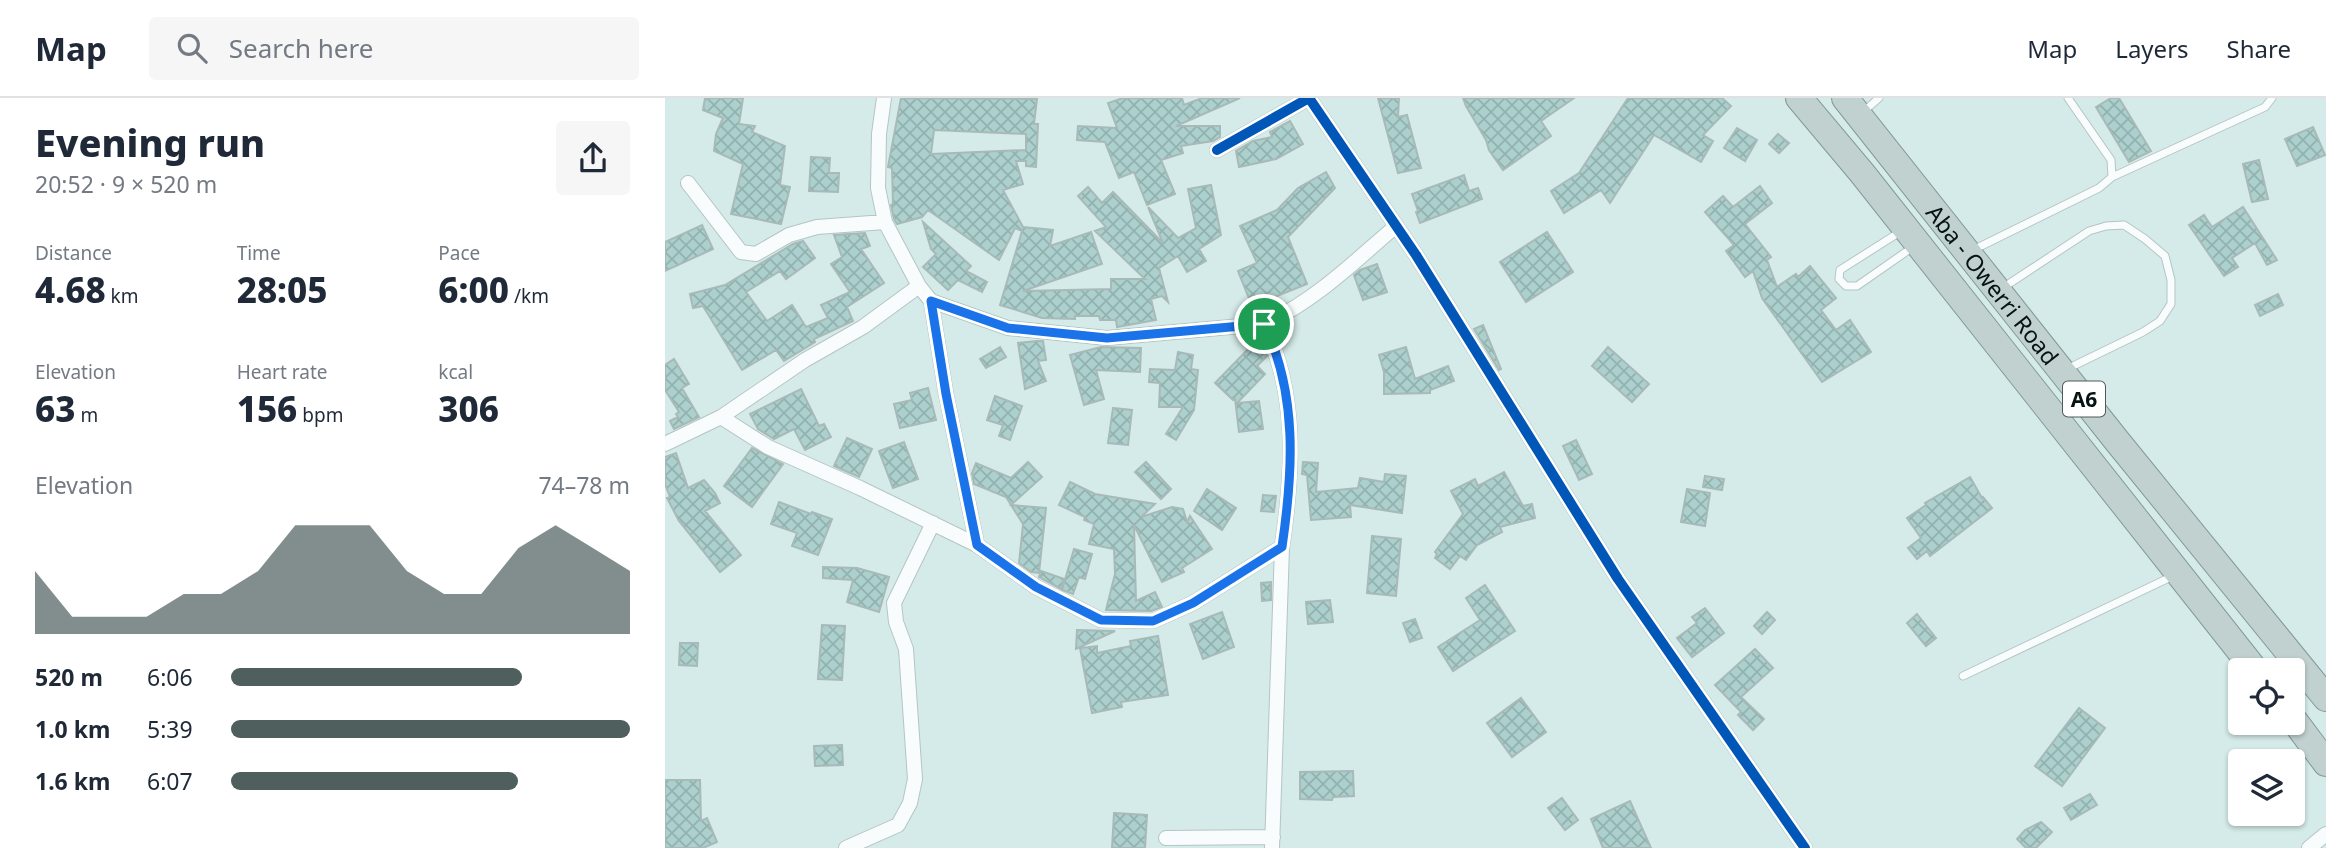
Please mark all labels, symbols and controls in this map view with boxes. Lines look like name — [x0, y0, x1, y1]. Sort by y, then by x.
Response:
search box — [149, 17, 639, 80]
text: Map — [35, 26, 107, 71]
icon: search — [173, 29, 211, 67]
text: Search here — [229, 30, 373, 66]
text: Map — [2027, 32, 2077, 65]
text: Layers — [2115, 32, 2189, 65]
text: Share — [2227, 32, 2291, 65]
text: Evening run — [35, 116, 265, 168]
button: share — [556, 121, 630, 195]
text: 20:52 · 9 × 520 m — [35, 168, 217, 200]
street label: Aba - Owerri Road — [1919, 198, 2066, 371]
text: Distance — [35, 240, 112, 266]
text: Time — [237, 240, 281, 266]
text: Pace — [438, 240, 480, 266]
text: 4.68 — [35, 266, 106, 313]
text: 28:05 — [237, 266, 328, 313]
text: 6:00 — [438, 266, 509, 313]
text: km — [106, 283, 139, 309]
text: /km — [509, 283, 549, 309]
pin — [1234, 294, 1294, 354]
icon: arrive — [1245, 305, 1283, 343]
text: Elevation — [35, 359, 116, 385]
text: Heart rate — [237, 359, 327, 385]
text: kcal — [438, 359, 473, 385]
road number: A6 — [2063, 382, 2105, 416]
text: 63 — [35, 385, 75, 432]
text: 156 — [237, 385, 297, 432]
text: 306 — [438, 385, 499, 432]
text: m — [75, 402, 98, 428]
text: bpm — [297, 402, 343, 428]
text: Elevation — [35, 469, 133, 501]
text: 74–78 m — [538, 469, 630, 501]
map controls — [2228, 658, 2305, 826]
button: locate — [2228, 658, 2305, 735]
text: 520 m — [35, 661, 103, 693]
text: 6:06 — [147, 661, 193, 693]
text: 1.0 km — [35, 713, 110, 745]
text: 5:39 — [147, 713, 193, 745]
button: layers — [2228, 749, 2305, 826]
text: 1.6 km — [35, 765, 110, 797]
text: 6:07 — [147, 765, 193, 797]

